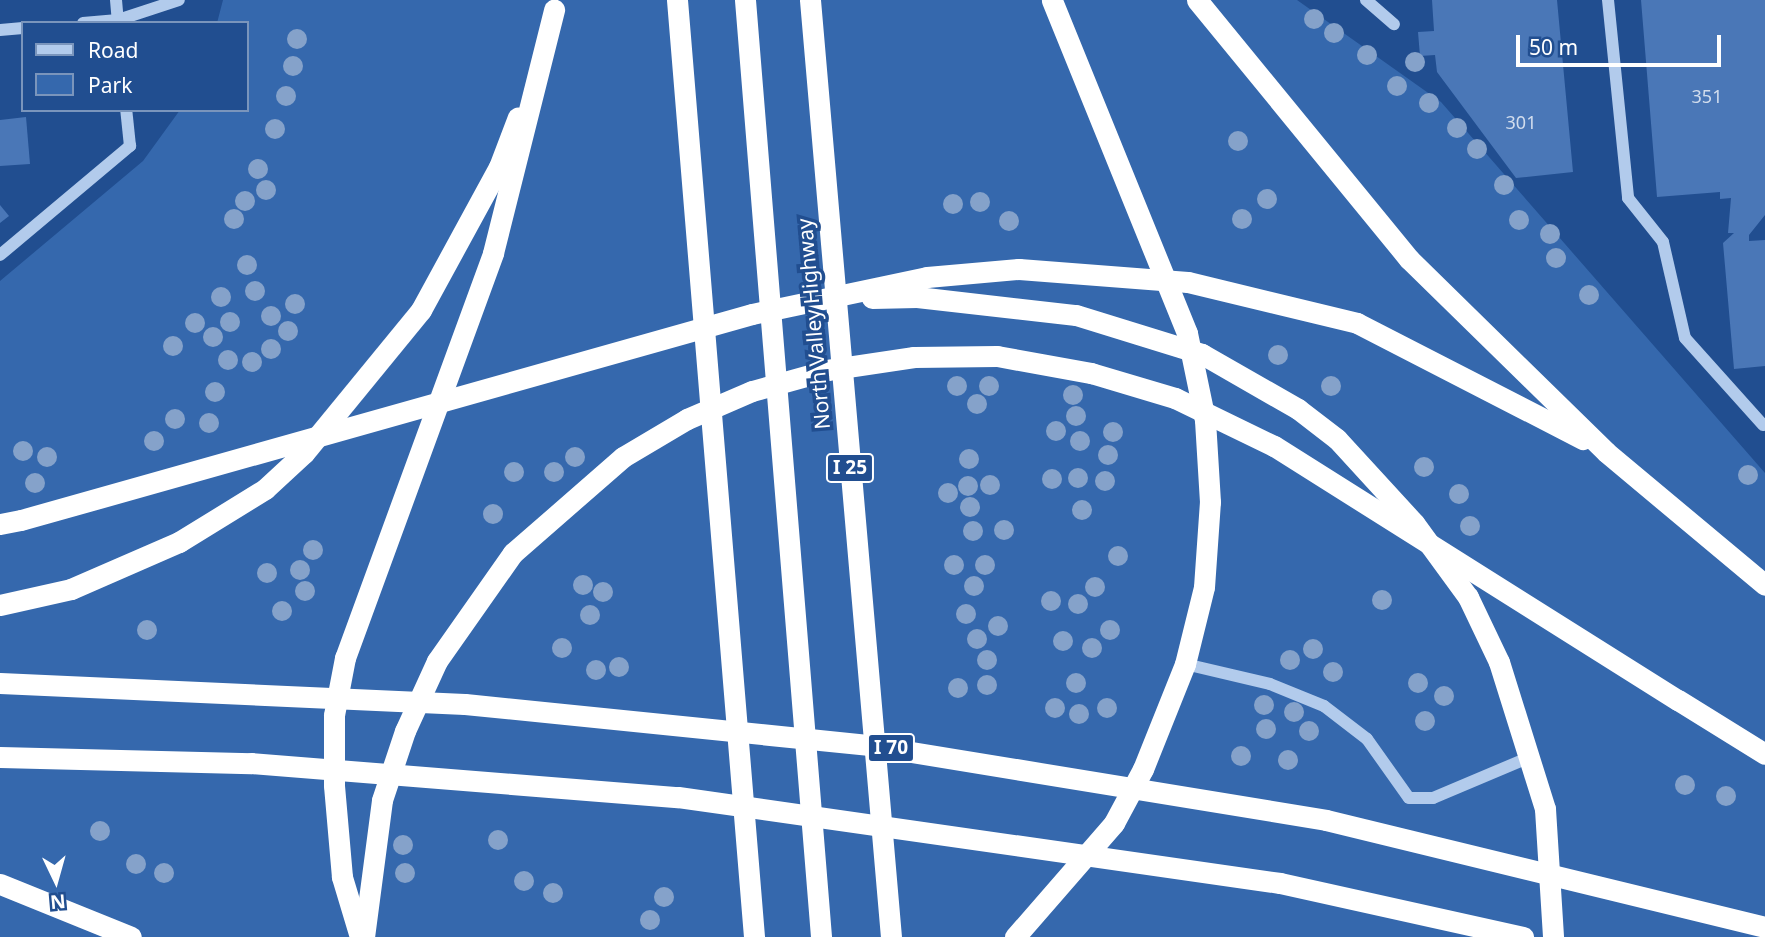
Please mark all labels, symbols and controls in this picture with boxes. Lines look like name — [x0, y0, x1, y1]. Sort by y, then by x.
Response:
legend — [21, 21, 248, 112]
scale bar — [1520, 21, 1725, 65]
text: 50 m — [1529, 33, 1578, 61]
text: Road — [88, 36, 138, 64]
text: Park — [88, 71, 132, 99]
house number: 351 — [1692, 85, 1722, 107]
house number: 301 — [1506, 111, 1536, 133]
street label: North Valley Highway — [791, 217, 835, 431]
road number: I 25 — [826, 453, 874, 484]
road number: I 70 — [866, 733, 916, 764]
north arrow — [21, 846, 91, 916]
text: N — [49, 888, 67, 916]

